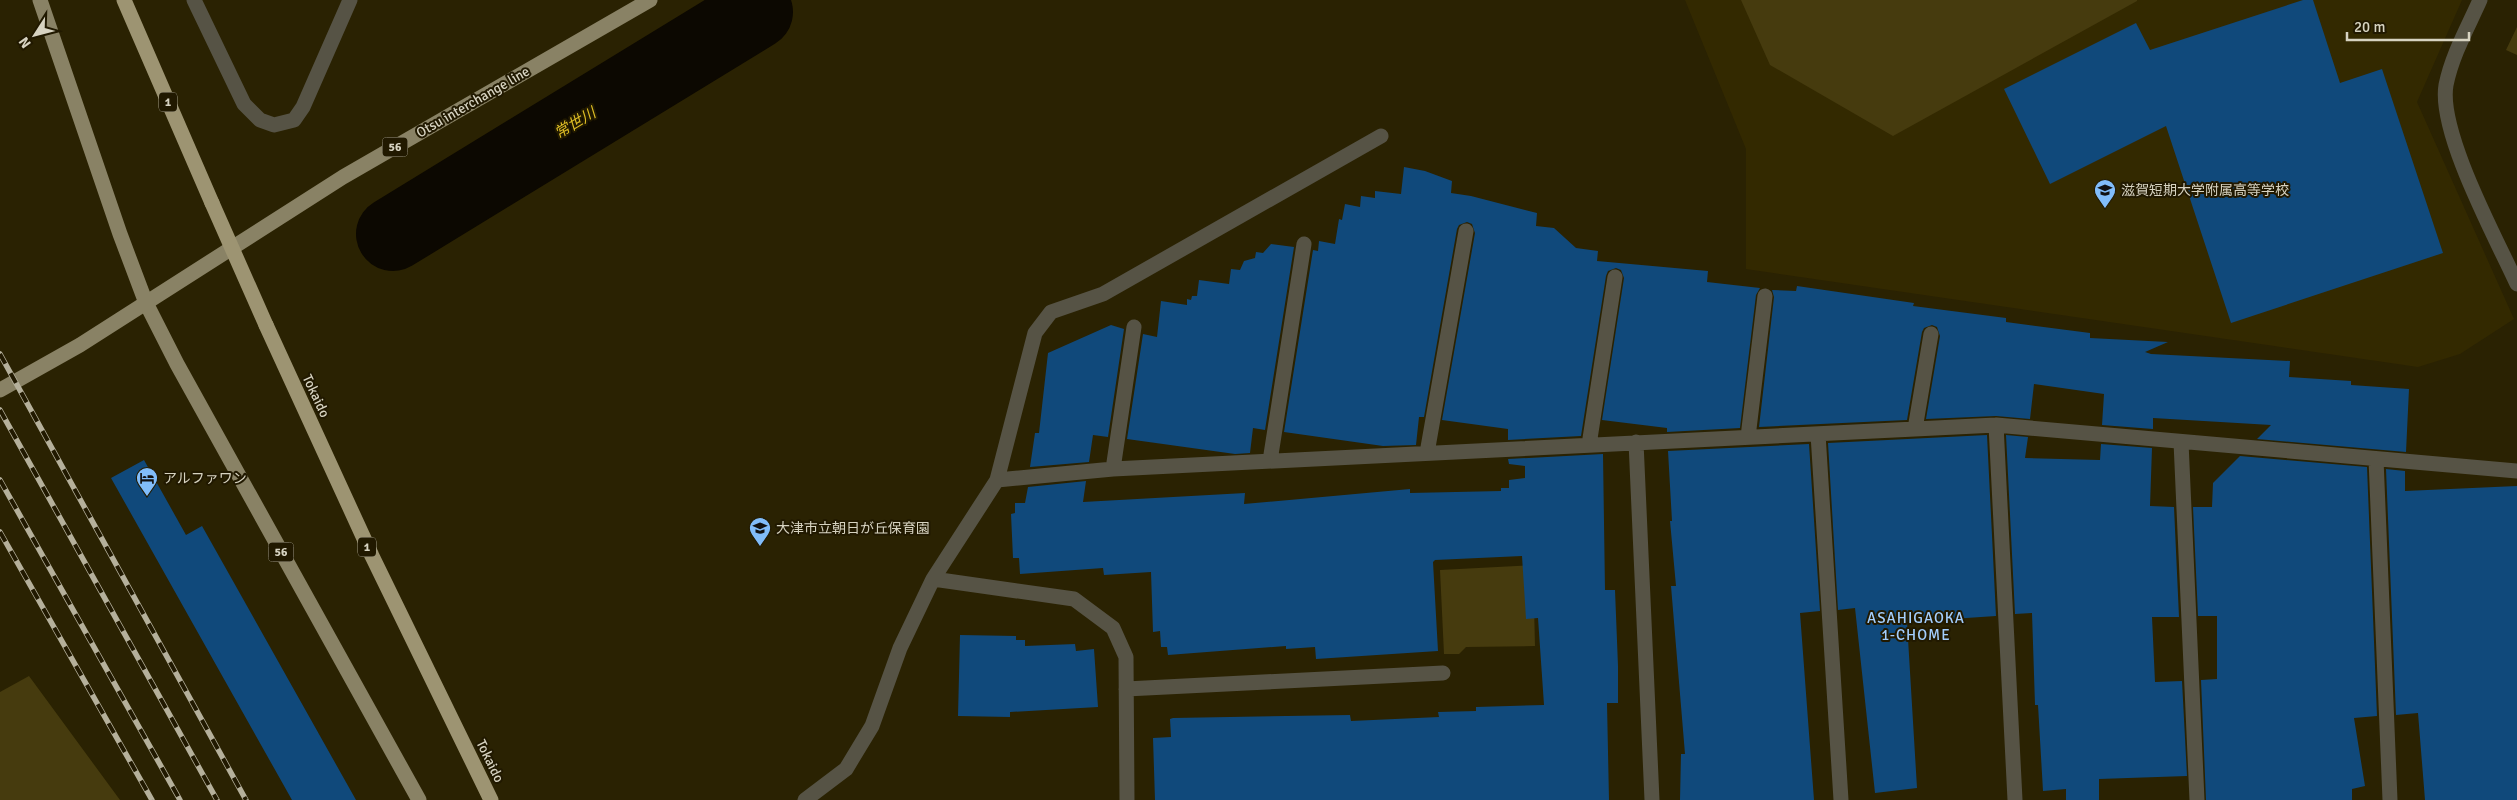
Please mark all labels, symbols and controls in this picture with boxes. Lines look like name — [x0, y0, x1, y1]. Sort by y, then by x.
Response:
north arrow — [10, 10, 60, 60]
scale bar — [2347, 10, 2470, 42]
text: 20 m — [2354, 18, 2385, 36]
text: N — [15, 33, 35, 51]
street label: Otsu interchange line — [413, 63, 533, 141]
road number: 1 — [159, 92, 177, 111]
water label: 常世川 — [551, 103, 601, 142]
road number: 56 — [382, 138, 408, 156]
school or university icon: 滋賀短期大学附属高等学校 — [2093, 178, 2117, 209]
place label: 滋賀短期大学附属高等学校 — [2121, 182, 2289, 199]
street label: Tokaido — [299, 372, 333, 420]
hotel icon: アルファワン — [135, 466, 159, 497]
place label: アルファワン — [163, 470, 247, 487]
school or university icon: 大津市立朝日が丘保育園 — [748, 516, 772, 547]
place label: 大津市立朝日が丘保育園 — [776, 520, 930, 537]
road number: 1 — [358, 538, 376, 556]
road number: 56 — [268, 542, 294, 562]
district label: ASAHIGAOKA 1-CHOME — [1867, 609, 1965, 644]
street label: Tokaido — [472, 737, 508, 785]

